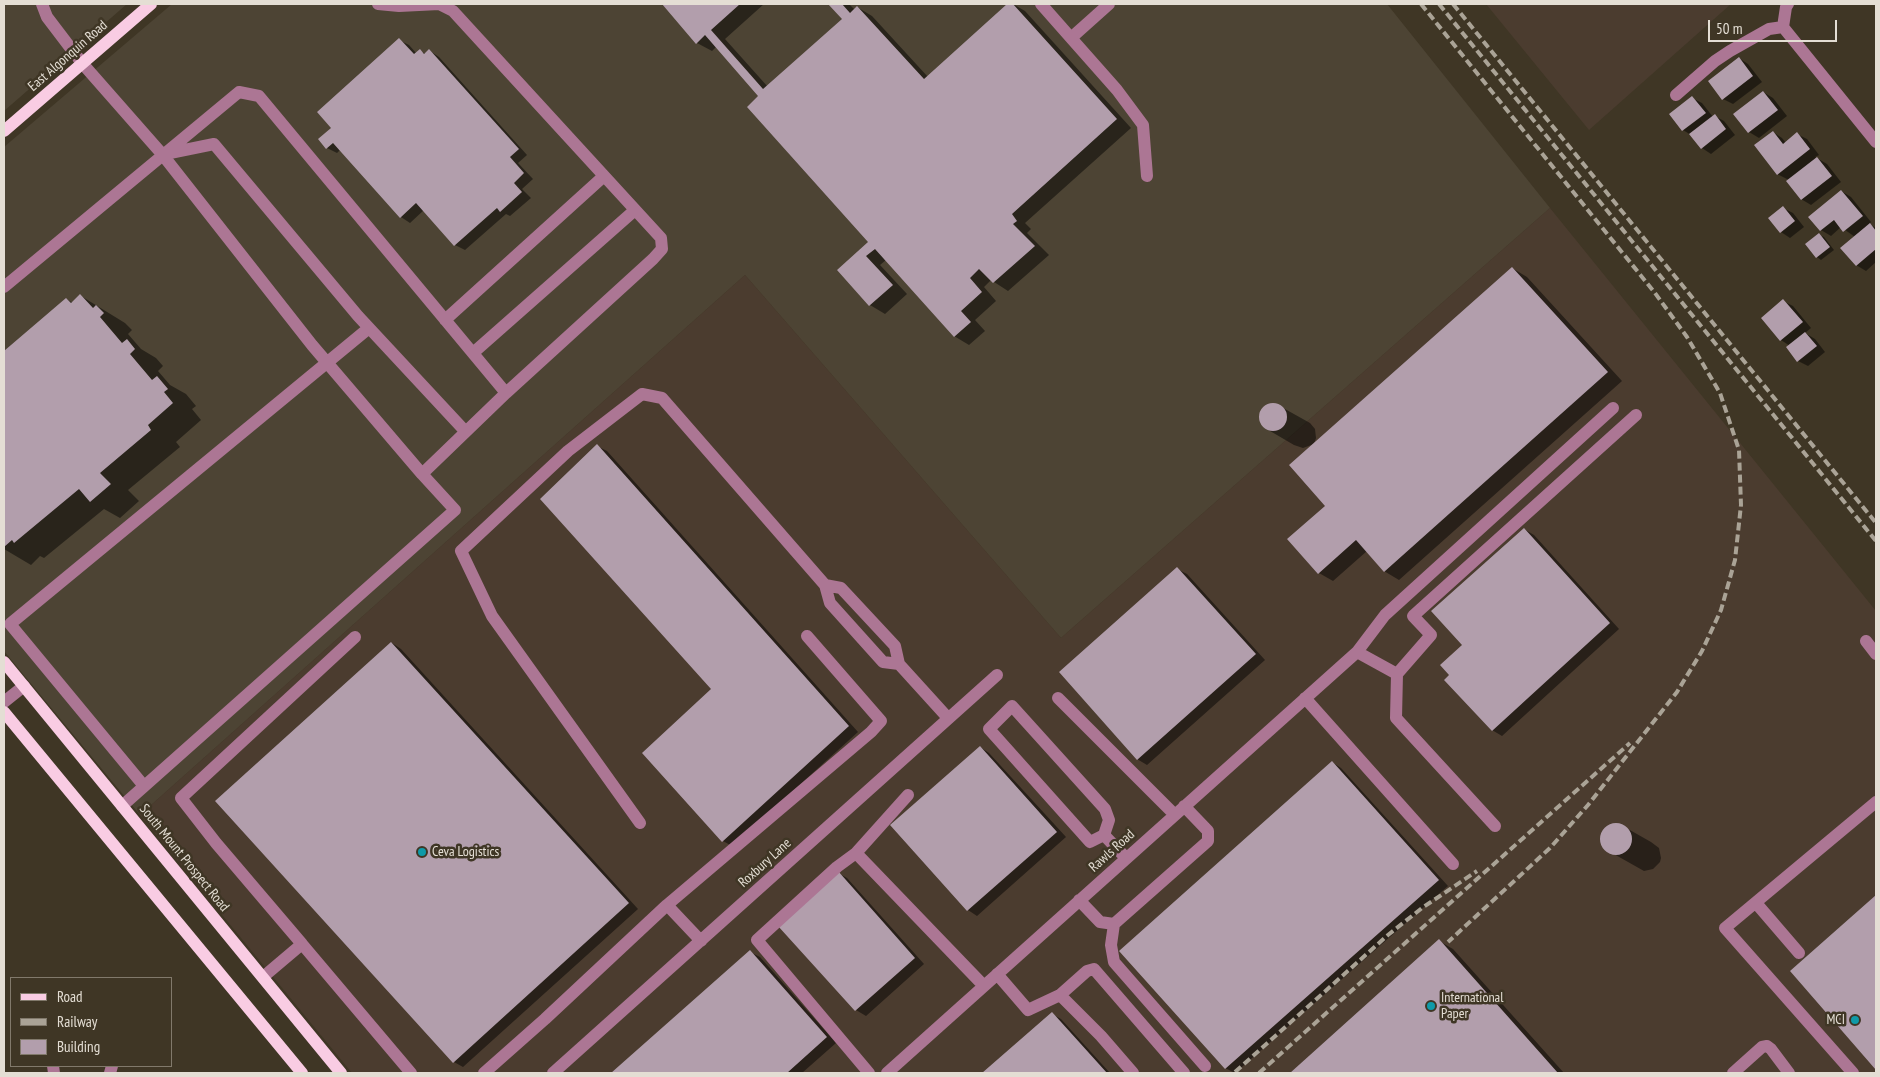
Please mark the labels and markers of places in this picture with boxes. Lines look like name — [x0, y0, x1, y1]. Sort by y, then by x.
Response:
place label: Ceva Logistics — [432, 844, 499, 860]
marker: Ceva Logistics — [416, 846, 428, 858]
place label: International Paper — [1441, 990, 1503, 1022]
marker: International Paper — [1425, 1000, 1437, 1012]
place label: MCI — [1826, 1012, 1845, 1028]
marker: MCI — [1849, 1014, 1861, 1026]

